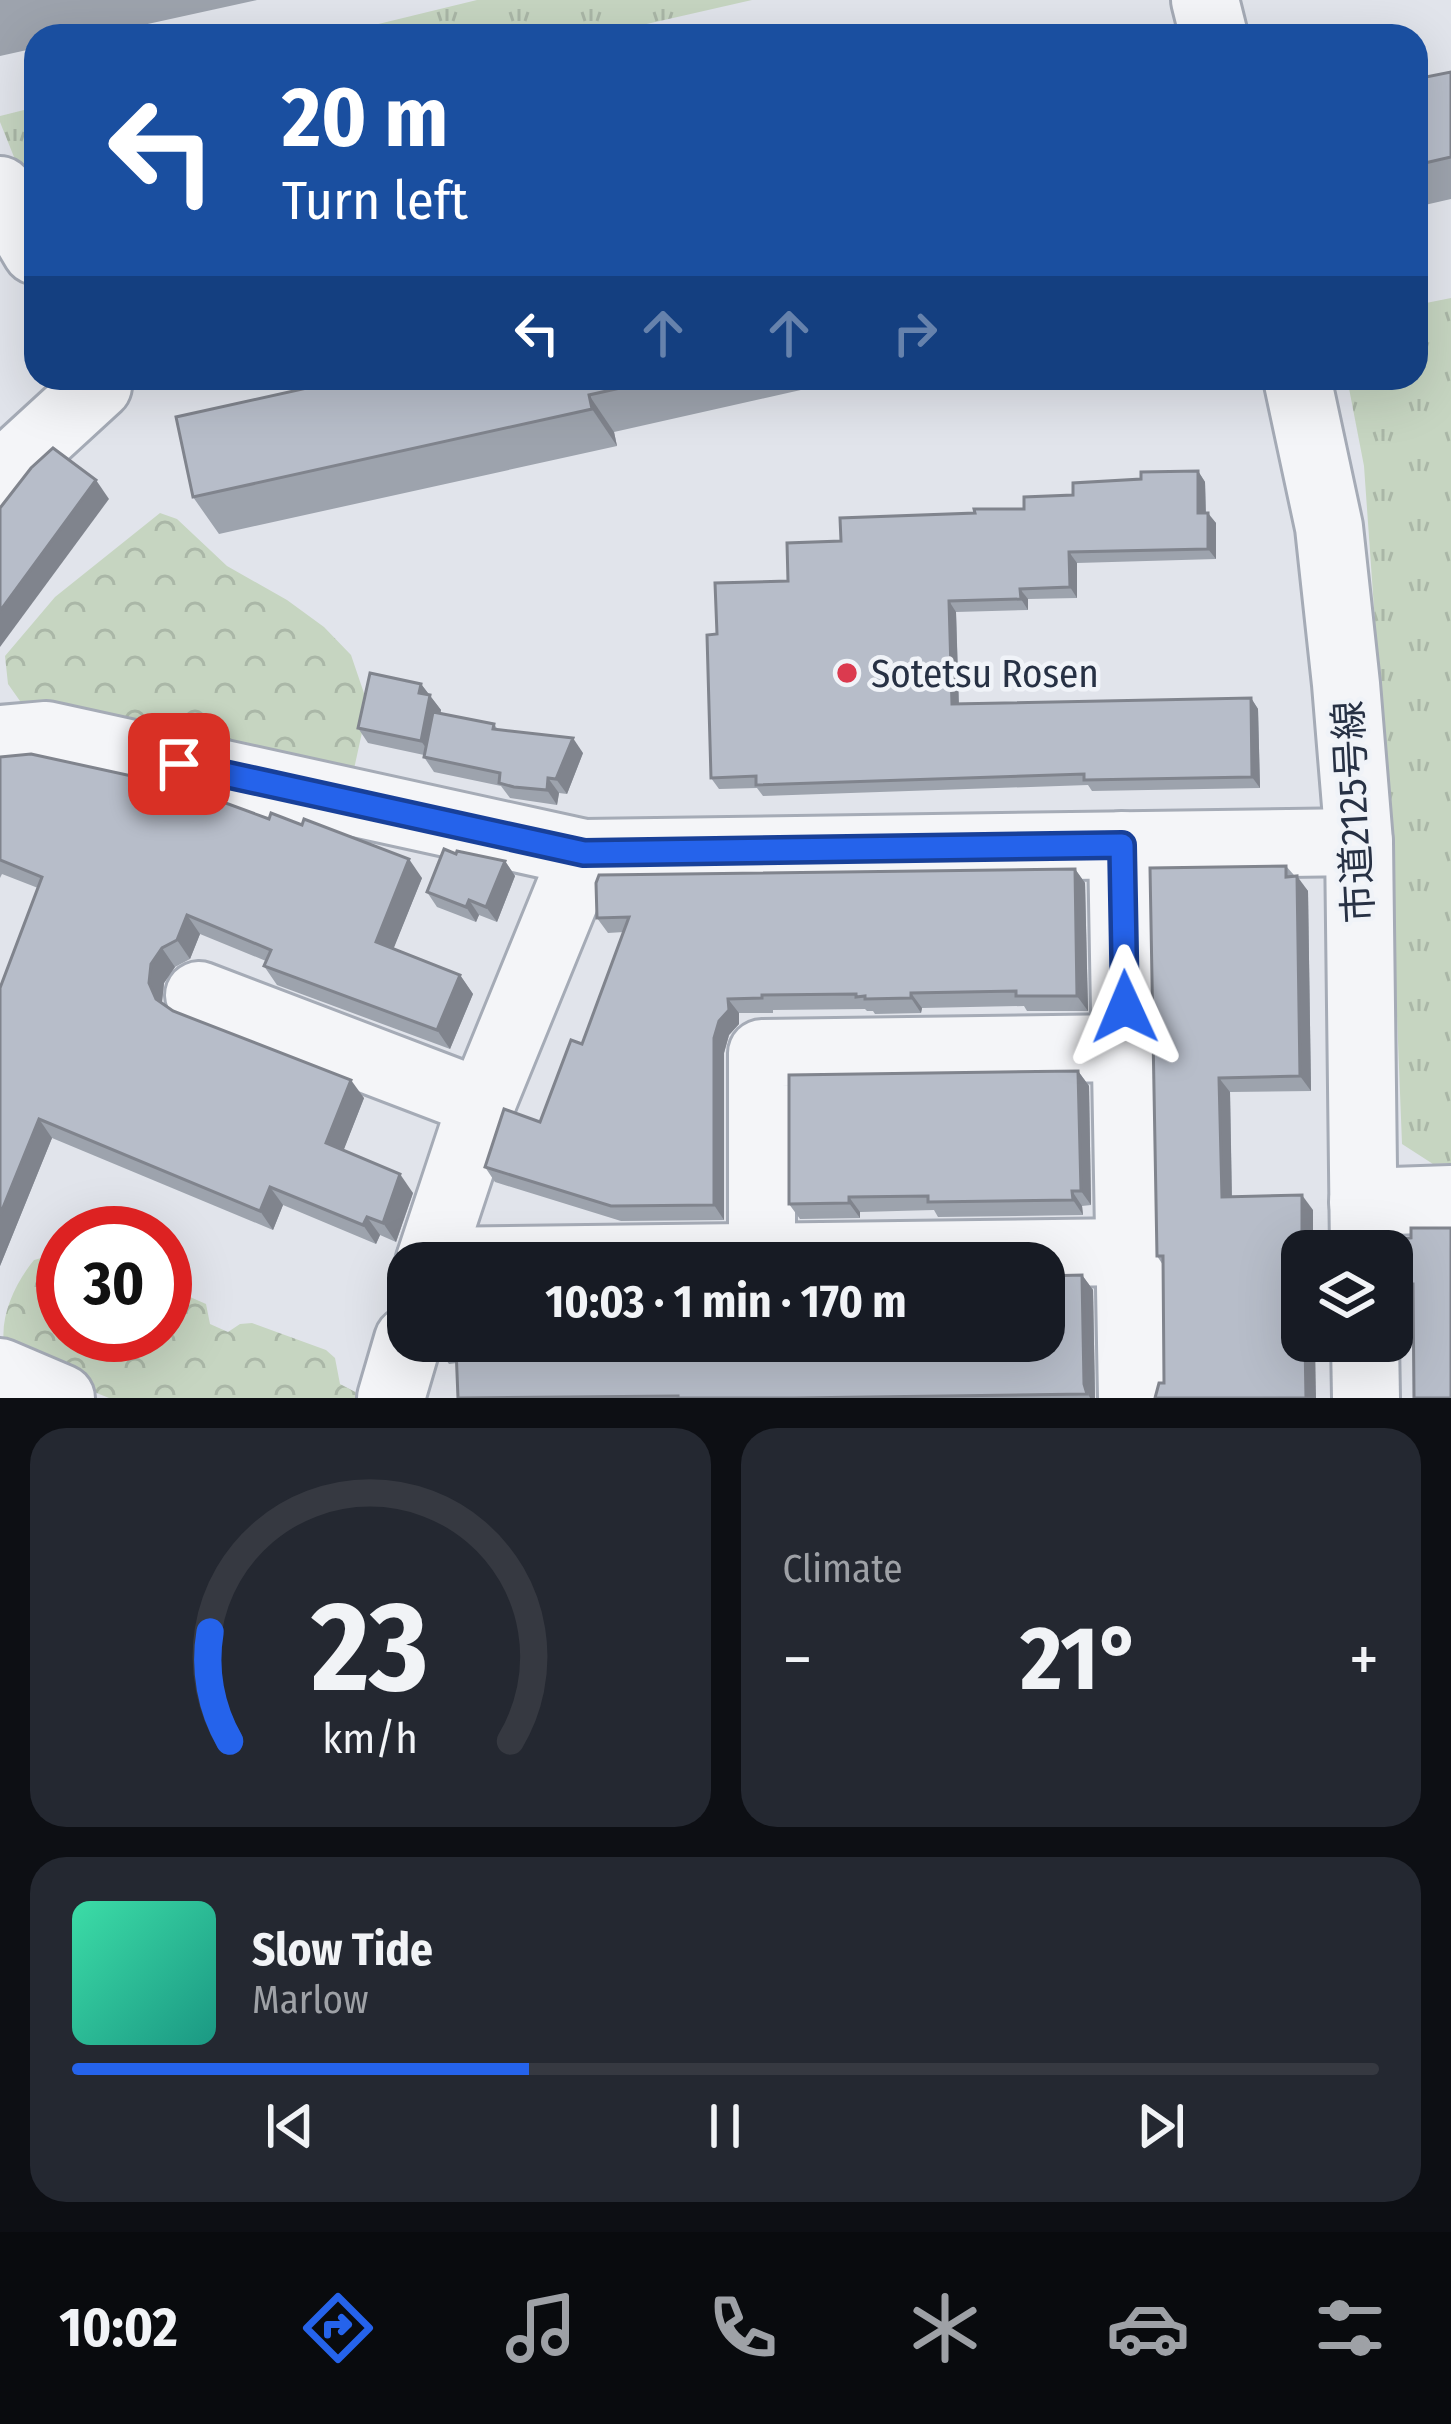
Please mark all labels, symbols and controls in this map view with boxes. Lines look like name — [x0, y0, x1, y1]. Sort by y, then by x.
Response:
text: 20 m — [282, 67, 448, 168]
icon: left — [84, 72, 240, 228]
text: Turn left — [282, 169, 468, 233]
icon: left — [504, 300, 570, 366]
icon: ahead — [630, 300, 696, 366]
icon: ahead — [756, 300, 822, 366]
icon: right — [882, 300, 948, 366]
place label: Sotetsu Rosen — [871, 651, 1099, 697]
marker: Sotetsu Rosen — [834, 660, 860, 686]
street label: 市道2125号線 — [1325, 700, 1383, 924]
pin — [128, 713, 230, 815]
icon: arrive — [146, 731, 212, 797]
position arrow — [1062, 944, 1188, 1070]
speed limit sign: 30 — [36, 1206, 192, 1362]
map controls — [1281, 1230, 1413, 1362]
button: layers — [1281, 1230, 1413, 1362]
text: 10:03 · 1 min · 170 m — [545, 1275, 907, 1329]
text: Climate — [783, 1546, 903, 1592]
text: 23 — [311, 1573, 429, 1723]
text: 21° — [1020, 1605, 1141, 1713]
text: − — [783, 1620, 812, 1699]
text: + — [1349, 1620, 1379, 1699]
text: km/h — [322, 1712, 418, 1763]
text: Slow Tide — [252, 1923, 433, 1977]
text: Marlow — [252, 1977, 369, 2023]
icon: previous — [257, 2093, 323, 2159]
icon: pause — [692, 2093, 758, 2159]
icon: next — [1128, 2093, 1194, 2159]
icon: directions — [296, 2286, 380, 2370]
icon: music — [499, 2286, 583, 2370]
icon: phone — [701, 2286, 785, 2370]
icon: climate — [903, 2286, 987, 2370]
icon: car — [1106, 2286, 1190, 2370]
icon: filters — [1308, 2286, 1392, 2370]
text: 10:02 — [59, 2296, 178, 2360]

